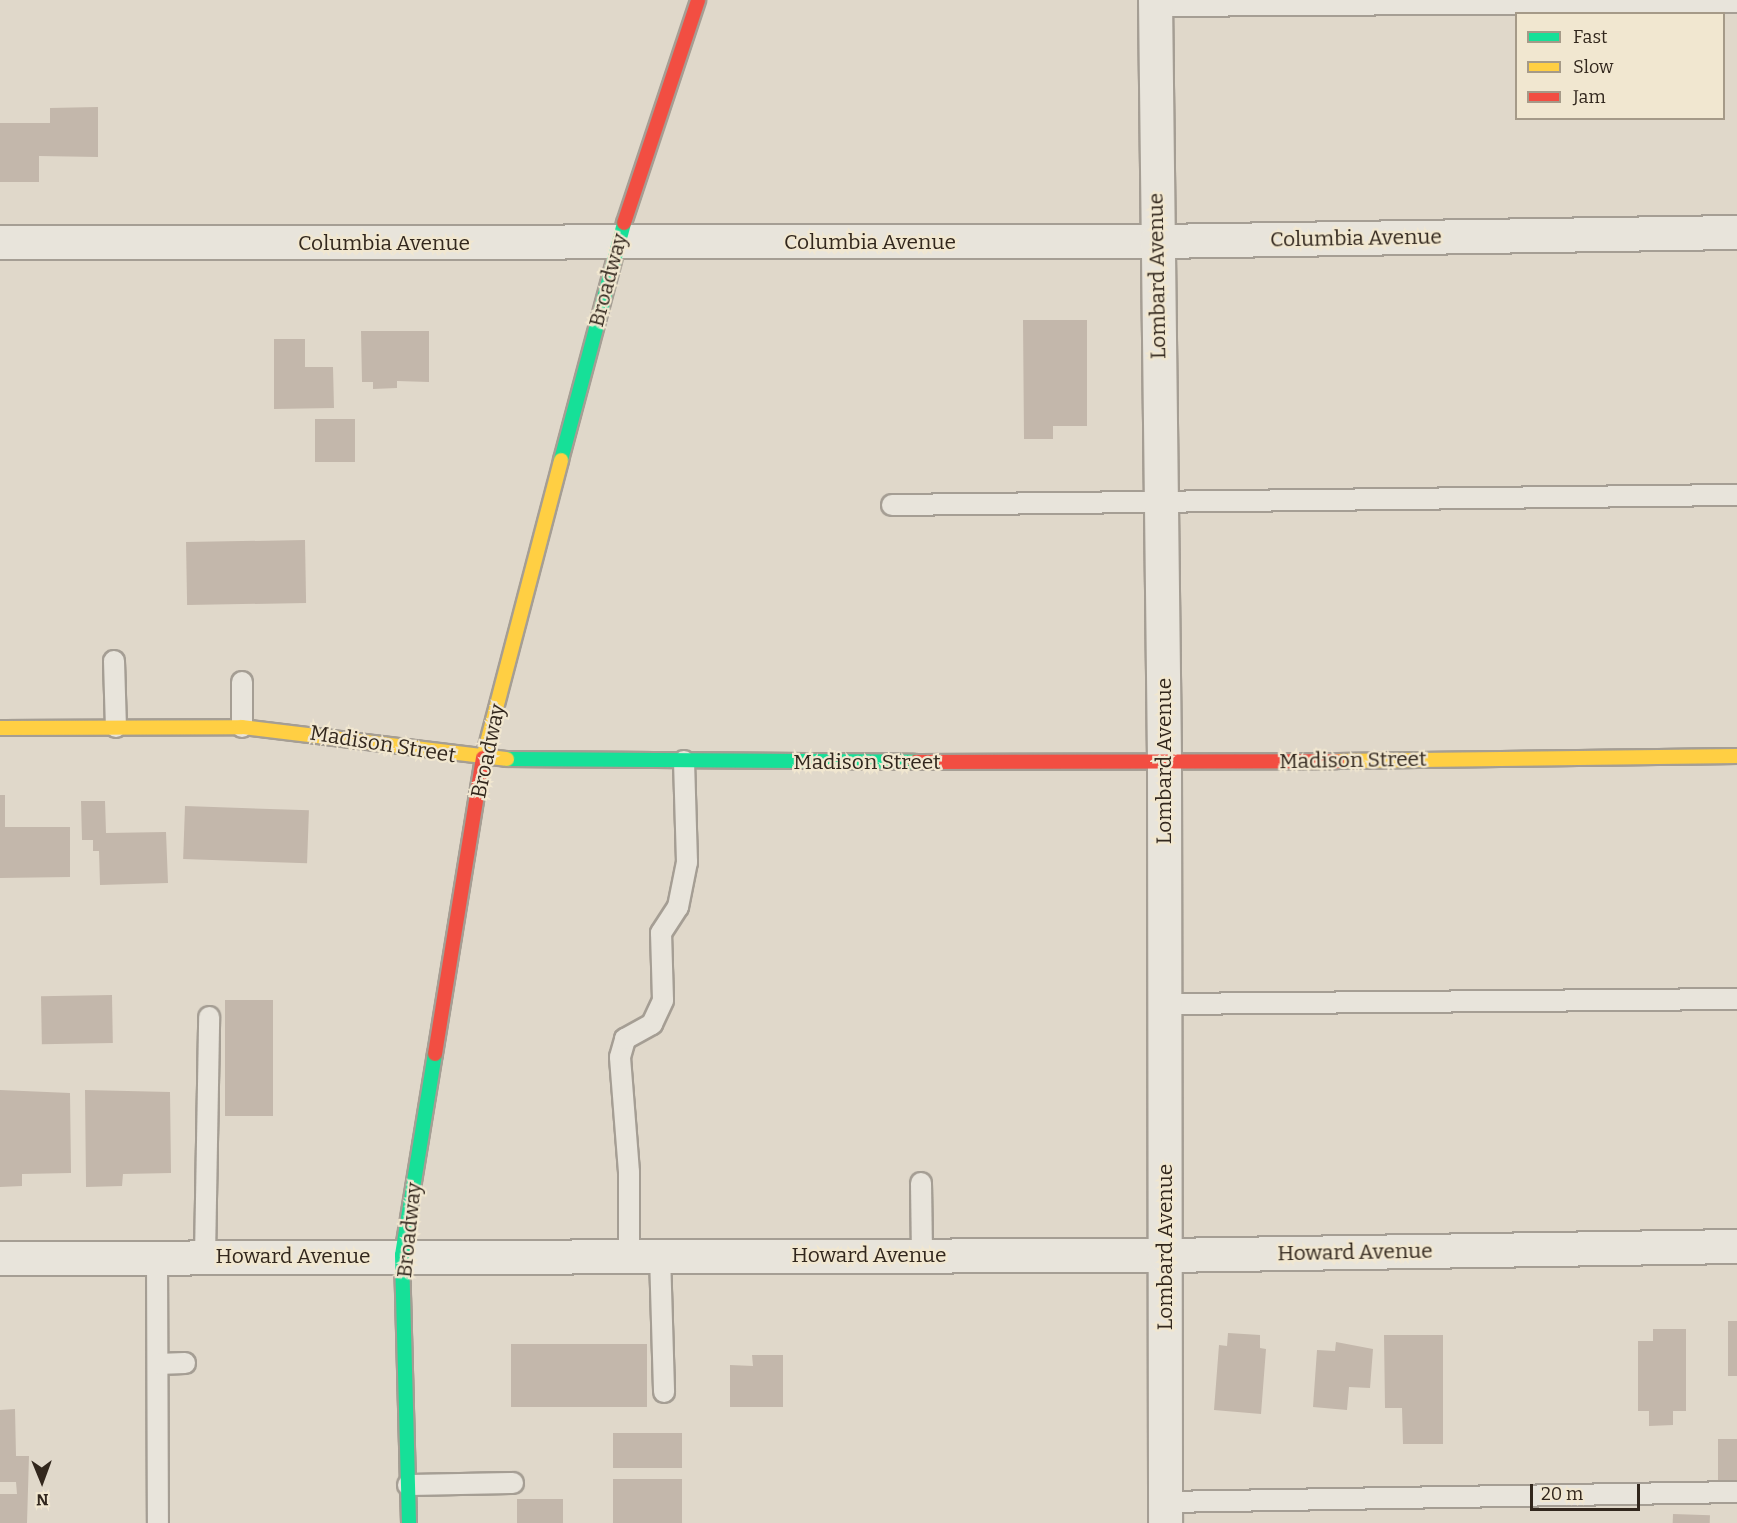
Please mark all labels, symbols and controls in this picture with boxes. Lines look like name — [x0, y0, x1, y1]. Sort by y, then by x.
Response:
legend — [1515, 12, 1725, 120]
text: Fast — [1573, 26, 1608, 48]
text: Slow — [1573, 56, 1613, 78]
text: Jam — [1573, 86, 1606, 108]
street label: Lombard Avenue — [1143, 193, 1171, 359]
street label: Columbia Avenue — [1270, 224, 1442, 252]
street label: Columbia Avenue — [784, 229, 956, 255]
street label: Columbia Avenue — [298, 230, 470, 256]
street label: Broadway — [583, 230, 633, 330]
street label: Lombard Avenue — [1151, 678, 1177, 844]
street label: Broadway — [466, 701, 510, 801]
street label: Madison Street — [308, 720, 458, 768]
street label: Madison Street — [1279, 746, 1427, 774]
street label: Madison Street — [793, 749, 941, 775]
street label: Lombard Avenue — [1152, 1164, 1178, 1330]
street label: Broadway — [391, 1181, 427, 1279]
street label: Howard Avenue — [1277, 1238, 1433, 1266]
street label: Howard Avenue — [791, 1242, 947, 1268]
street label: Howard Avenue — [215, 1243, 371, 1269]
north arrow — [12, 1451, 72, 1511]
scale bar — [1533, 1472, 1642, 1510]
text: 20 m — [1541, 1483, 1583, 1505]
text: N — [36, 1490, 49, 1509]

